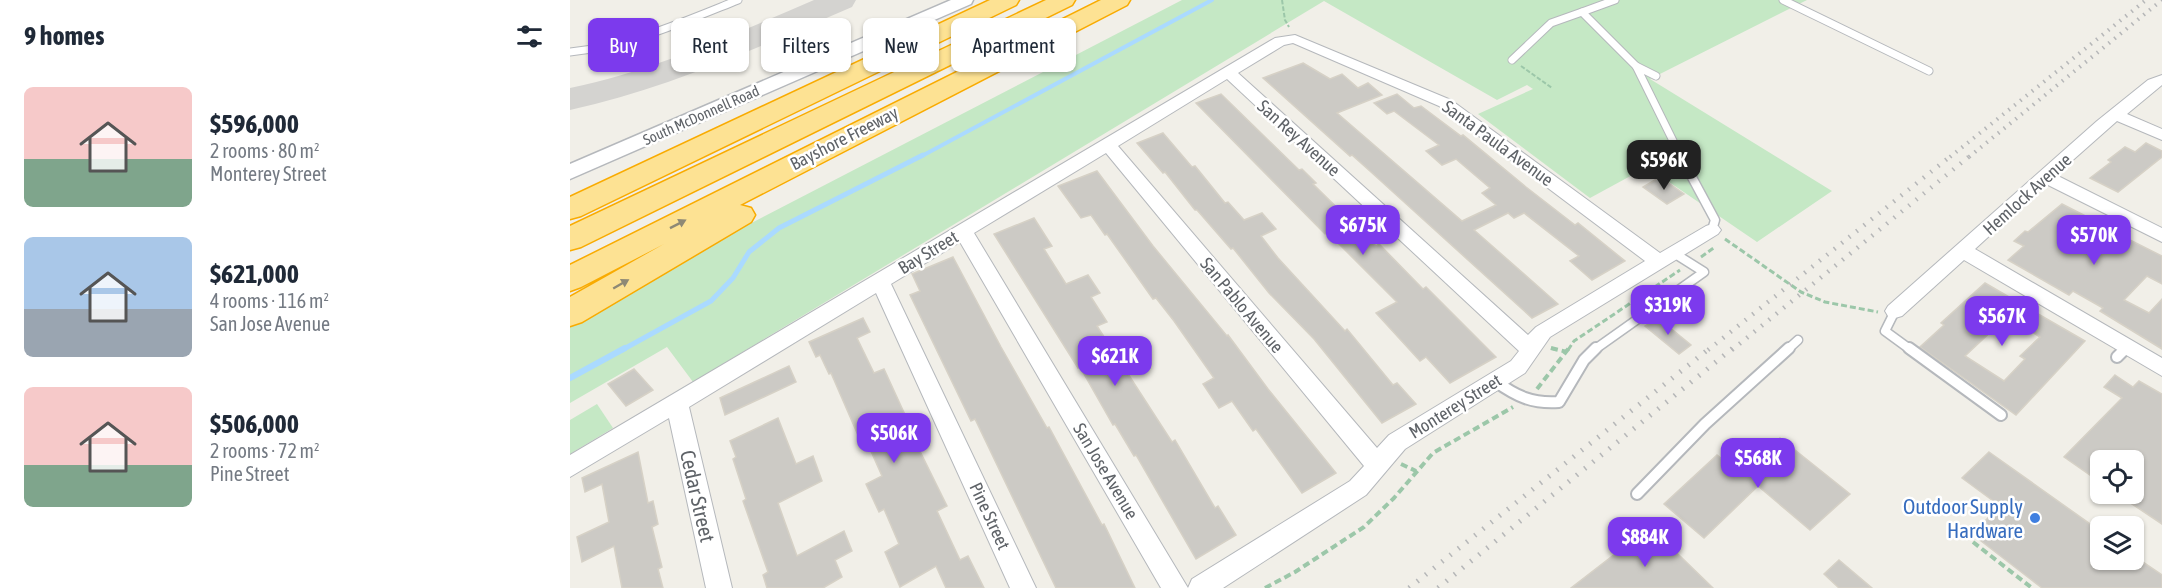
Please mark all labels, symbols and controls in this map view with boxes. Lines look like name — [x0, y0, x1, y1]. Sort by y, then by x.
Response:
chip: Buy — [588, 18, 659, 72]
chip: Rent — [671, 18, 749, 72]
chip: Filters — [761, 18, 851, 72]
chip: New — [863, 18, 939, 72]
chip: Apartment — [951, 18, 1076, 72]
icon: filters — [513, 20, 546, 53]
text: 9 homes — [24, 21, 104, 51]
street label: South McDonnell Road — [640, 82, 762, 148]
street label: San Rey Avenue — [1253, 95, 1345, 181]
street label: Santa Paula Avenue — [1439, 96, 1557, 190]
street label: Bayshore Freeway — [786, 102, 902, 174]
text: $596,000 — [210, 109, 299, 139]
icon: home — [72, 111, 144, 183]
text: 2 rooms · 80 m² — [210, 139, 320, 162]
pin: $596K — [1622, 140, 1706, 191]
text: $596K — [1641, 148, 1687, 171]
street label: Hemlock Avenue — [1979, 149, 2075, 239]
text: Monterey Street — [210, 162, 327, 185]
pin: $675K — [1321, 205, 1405, 256]
text: $675K — [1340, 213, 1386, 236]
pin: $570K — [2052, 215, 2136, 266]
one-way arrow — [670, 219, 687, 228]
text: $570K — [2071, 223, 2117, 246]
street label: Bay Street — [894, 226, 962, 278]
street label: San Pablo Avenue — [1196, 253, 1288, 357]
text: $621,000 — [210, 259, 299, 289]
icon: home — [72, 261, 144, 333]
one-way arrow — [613, 278, 629, 289]
pin: $319K — [1626, 285, 1710, 336]
text: 4 rooms · 116 m² — [210, 289, 329, 312]
text: $319K — [1645, 293, 1691, 316]
pin: $567K — [1960, 296, 2044, 347]
text: $567K — [1979, 304, 2025, 327]
text: San Jose Avenue — [210, 312, 330, 335]
pin: $621K — [1073, 336, 1157, 387]
text: $621K — [1092, 344, 1138, 367]
street label: Monterey Street — [1405, 369, 1505, 443]
text: $506,000 — [210, 409, 299, 439]
icon: home — [72, 411, 144, 483]
pin: $506K — [852, 413, 936, 464]
street label: San Jose Avenue — [1069, 419, 1143, 523]
text: $506K — [871, 421, 917, 444]
pin: $568K — [1716, 438, 1800, 489]
text: 2 rooms · 72 m² — [210, 439, 320, 462]
text: $568K — [1735, 446, 1781, 469]
street label: Cedar Street — [676, 448, 720, 544]
map controls — [2090, 450, 2144, 570]
button: locate — [2090, 450, 2144, 504]
text: Pine Street — [210, 462, 289, 485]
street label: Pine Street — [965, 479, 1015, 553]
place label: Outdoor Supply Hardware — [1903, 494, 2023, 542]
marker: Outdoor Supply Hardware — [2028, 511, 2042, 525]
button: layers — [2090, 516, 2144, 570]
pin: $884K — [1603, 517, 1687, 568]
text: $884K — [1622, 525, 1668, 548]

